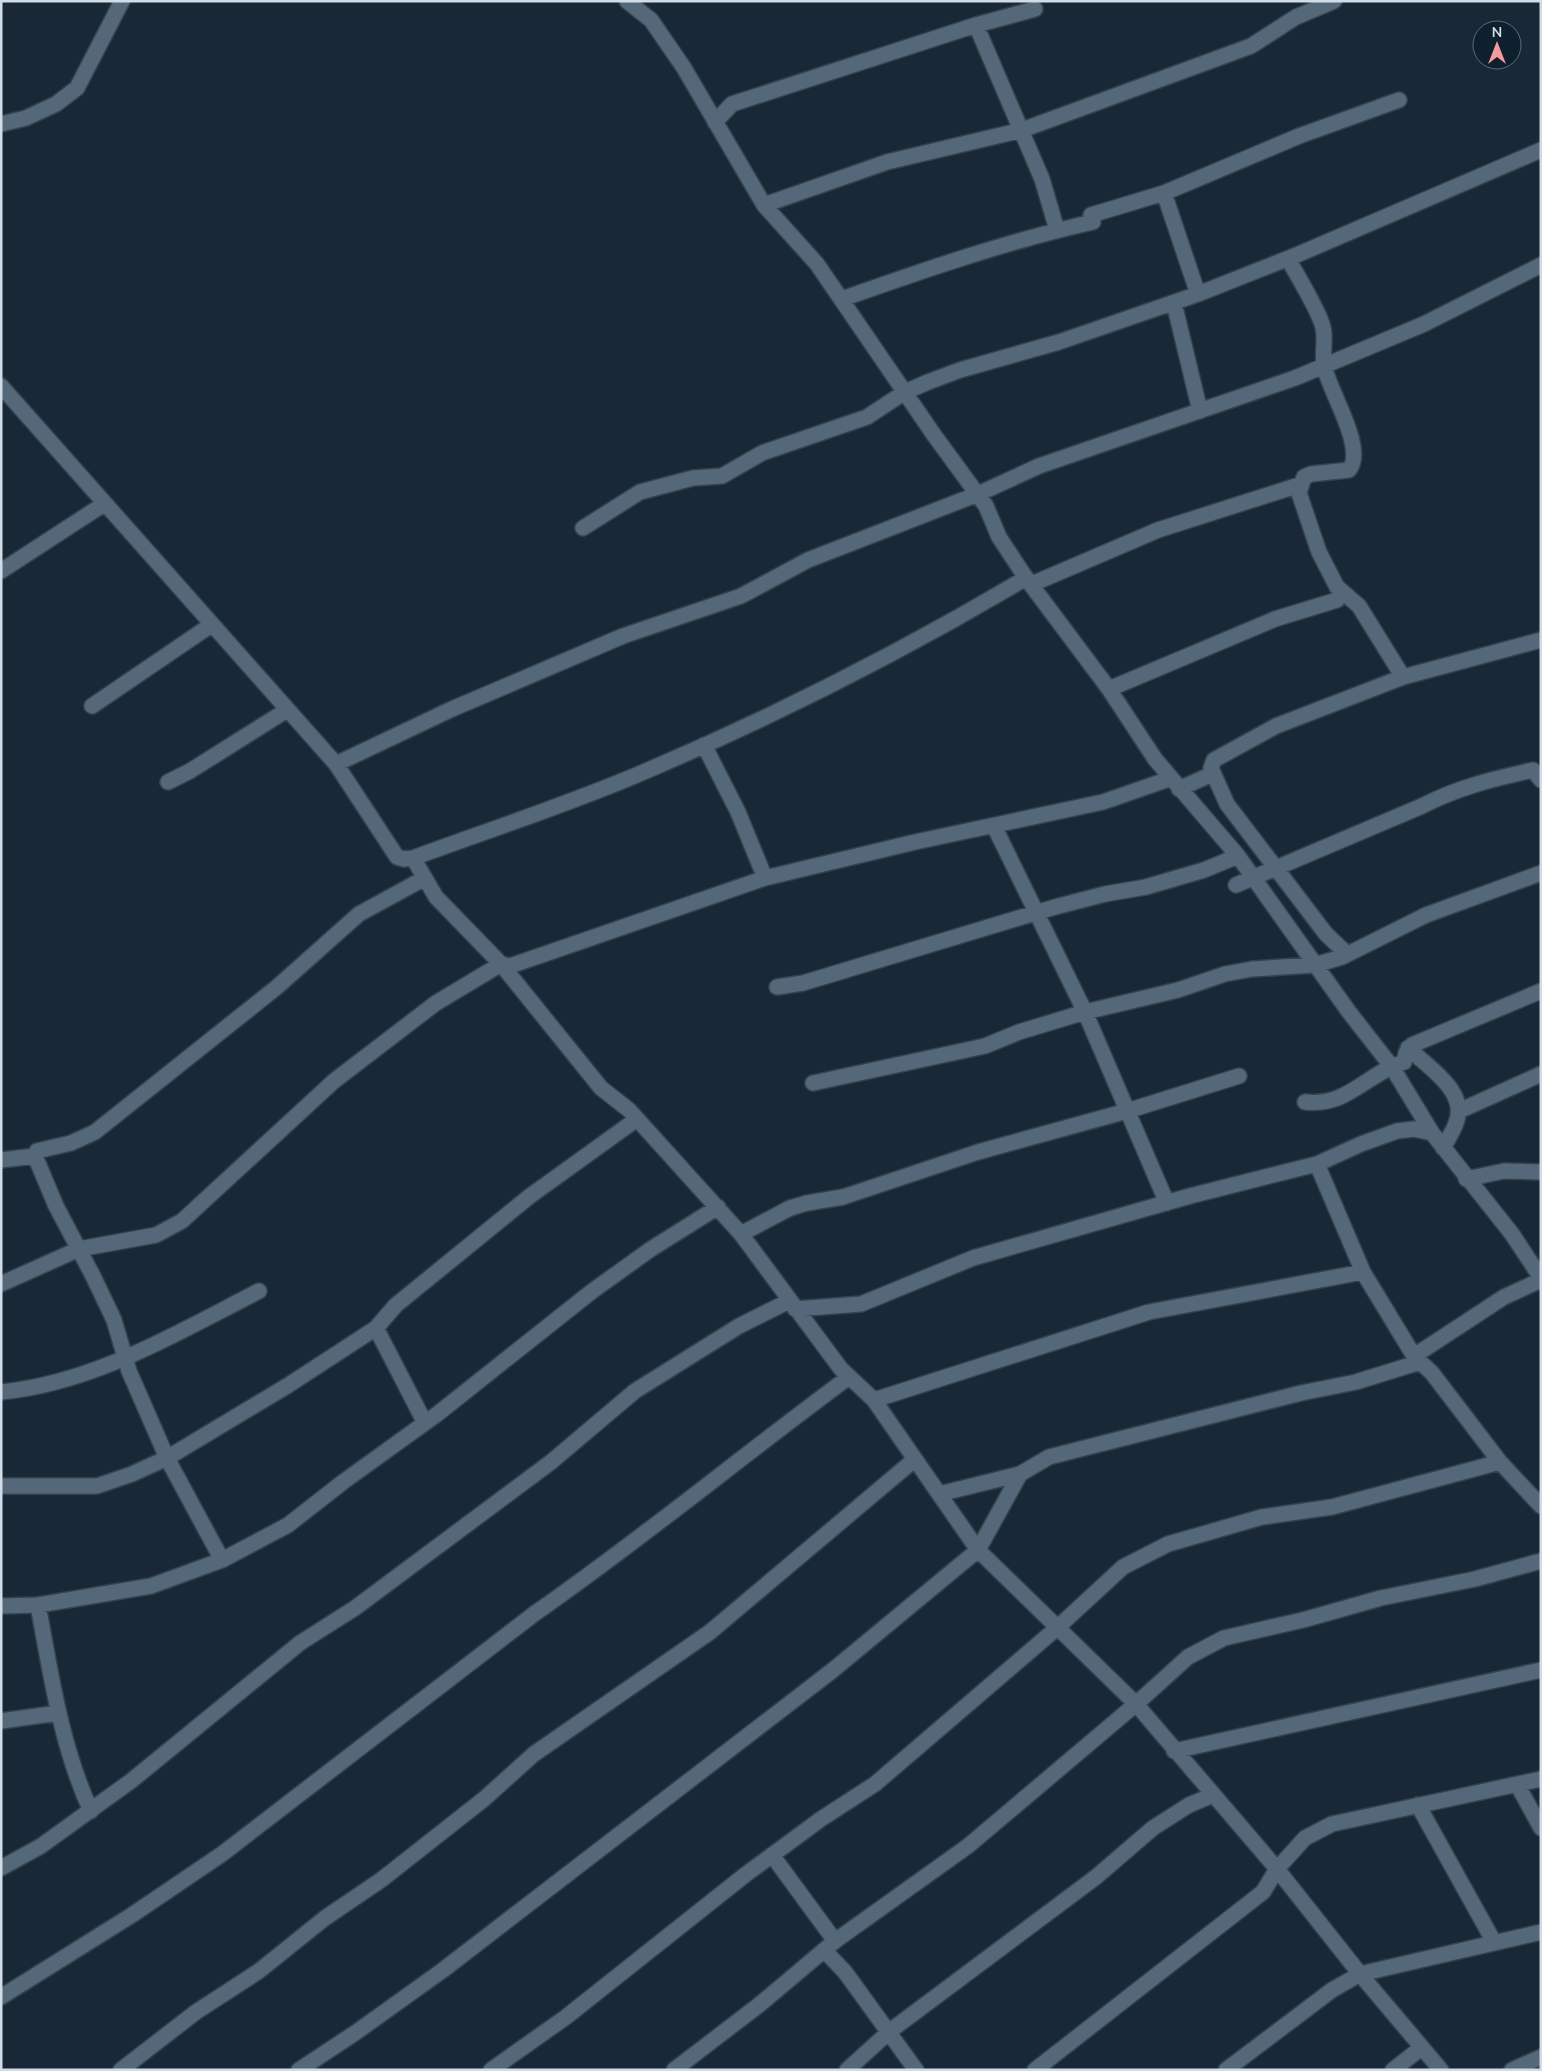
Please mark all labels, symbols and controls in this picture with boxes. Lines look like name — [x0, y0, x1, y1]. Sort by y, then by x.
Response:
north arrow — [1472, 20, 1522, 70]
text: N — [1492, 23, 1502, 42]

